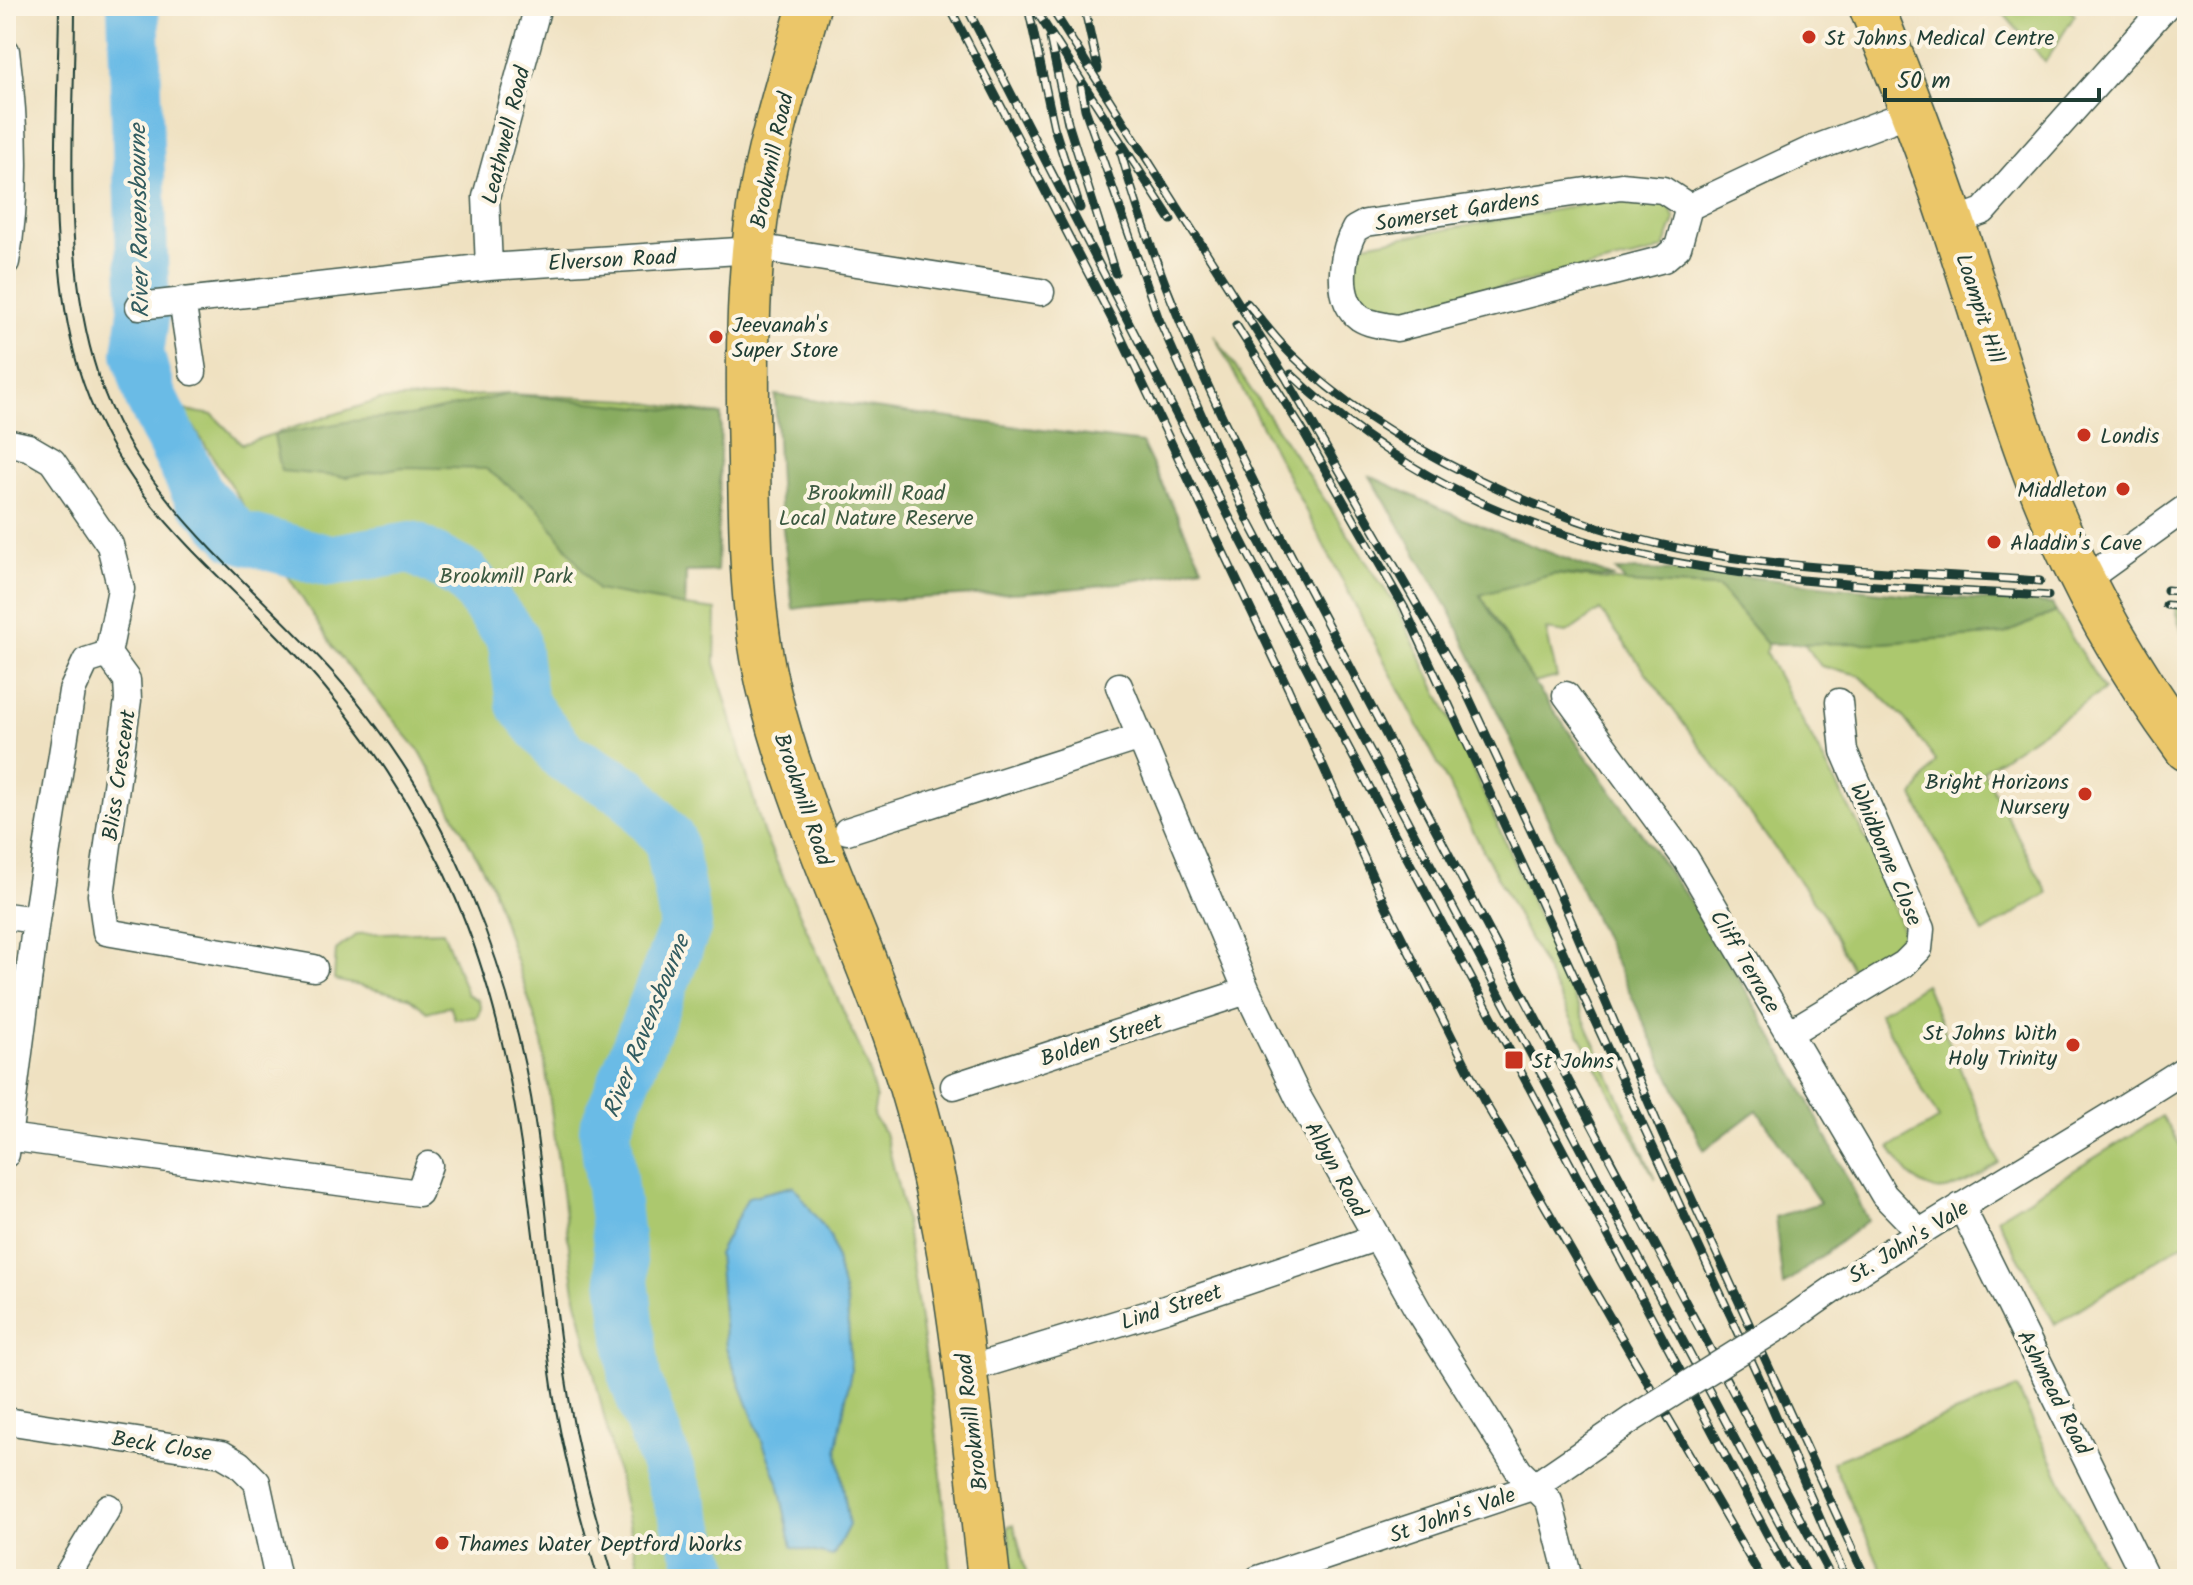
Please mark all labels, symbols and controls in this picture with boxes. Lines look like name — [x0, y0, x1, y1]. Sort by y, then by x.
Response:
place label: St Johns Medical Centre — [1825, 22, 2054, 57]
marker: St Johns Medical Centre — [1800, 28, 1818, 46]
scale bar — [1885, 52, 2099, 102]
street label: Leathwell Road — [473, 62, 542, 208]
text: 50 m — [1897, 62, 1951, 101]
street label: Brookmill Road — [742, 88, 805, 232]
water label: River Ravensbourne — [119, 121, 162, 318]
street label: Somerset Gardens — [1373, 182, 1543, 243]
street label: Elverson Road — [547, 241, 678, 282]
street label: Loampit Hill — [1944, 249, 2013, 369]
place label: Jeevanah's Super Store — [732, 309, 838, 369]
marker: Jeevanah's Super Store — [707, 328, 725, 346]
place label: Londis — [2100, 420, 2160, 455]
marker: Londis — [2075, 426, 2093, 444]
place label: Middleton — [2017, 474, 2107, 509]
park label: Brookmill Road Local Nature Reserve — [778, 477, 974, 537]
marker: Middleton — [2114, 480, 2132, 498]
place label: Aladdin's Cave — [2010, 527, 2142, 562]
marker: Aladdin's Cave — [1985, 533, 2003, 551]
park label: Brookmill Park — [439, 560, 574, 595]
street label: Bliss Crescent — [94, 707, 147, 843]
street label: Brookmill Road — [763, 729, 841, 872]
place label: Bright Horizons Nursery — [1925, 766, 2070, 826]
street label: Whidborne Close — [1839, 778, 1931, 932]
marker: Bright Horizons Nursery — [2076, 785, 2094, 803]
street label: Cliff Terrace — [1699, 904, 1789, 1021]
water label: River Ravensbourne — [593, 927, 703, 1124]
street label: Bolden Street — [1036, 1005, 1168, 1078]
place label: St Johns With Holy Trinity — [1923, 1017, 2058, 1077]
marker: St Johns With Holy Trinity — [2064, 1036, 2082, 1054]
place label: St Johns — [1532, 1045, 1615, 1080]
marker: St Johns — [1503, 1049, 1525, 1071]
street label: Albyn Road — [1294, 1116, 1376, 1226]
street label: St. John's Vale — [1842, 1192, 1977, 1294]
street label: Lind Street — [1117, 1275, 1227, 1341]
street label: Ashmead Road — [2006, 1325, 2100, 1463]
street label: Brookmill Road — [948, 1350, 999, 1492]
street label: Beck Close — [109, 1422, 214, 1473]
street label: St John's Vale — [1385, 1478, 1521, 1554]
place label: Thames Water Deptford Works — [458, 1528, 743, 1563]
marker: Thames Water Deptford Works — [433, 1534, 451, 1552]

